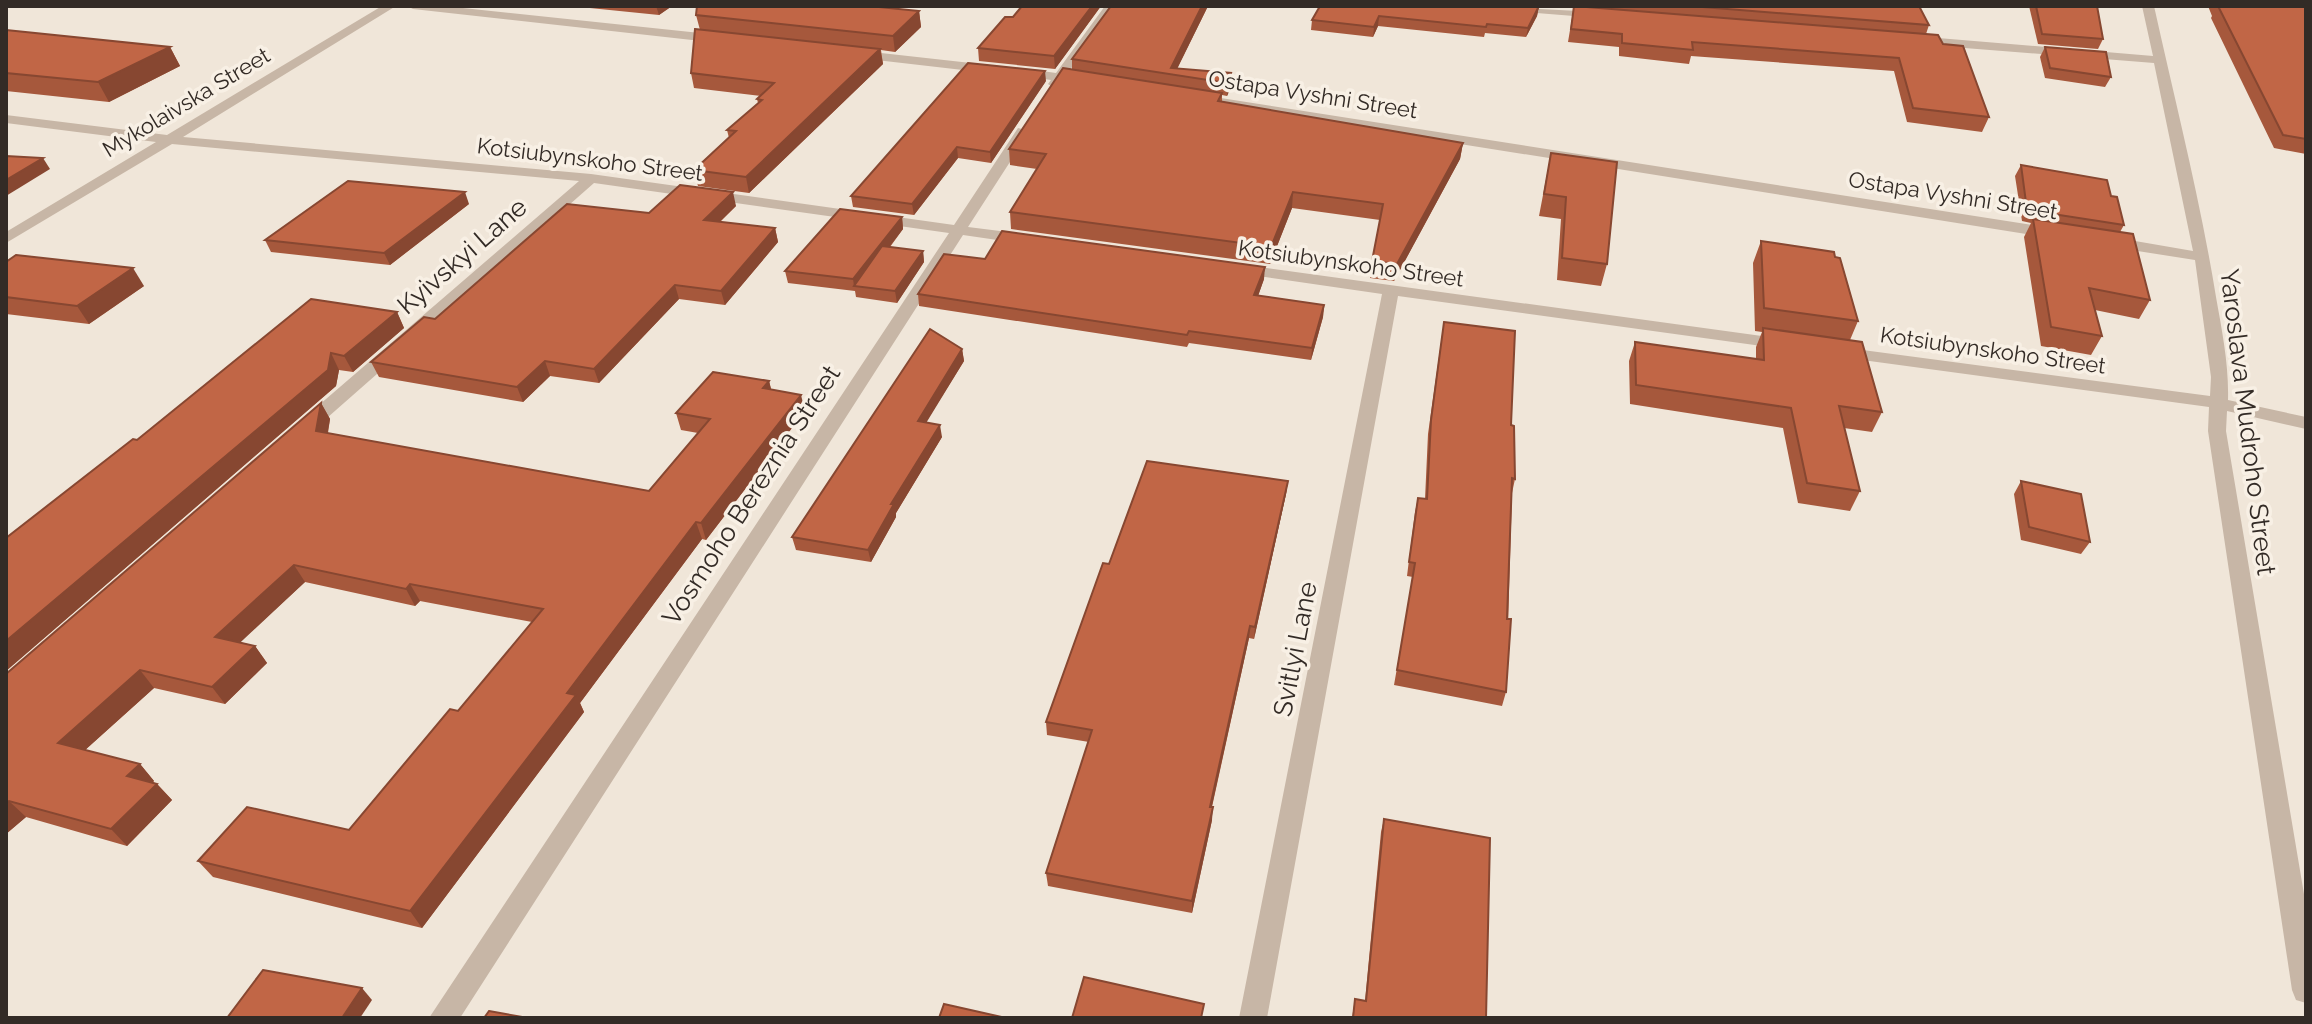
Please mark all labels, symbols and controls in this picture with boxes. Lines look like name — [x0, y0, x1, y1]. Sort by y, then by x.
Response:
street label: Mykolaivska Street — [98, 41, 275, 162]
street label: Ostapa Vyshni Street — [1207, 65, 1420, 123]
street label: Kotsiubynskoho Street — [476, 132, 705, 186]
street label: Ostapa Vyshni Street — [1847, 166, 2060, 224]
street label: Kyivskyi Lane — [391, 192, 533, 320]
street label: Kotsiubynskoho Street — [1237, 234, 1466, 292]
street label: Yaroslava Mudroho Street — [2214, 267, 2282, 577]
street label: Kotsiubynskoho Street — [1879, 321, 2108, 379]
street label: Vosmoho Bereznia Street — [656, 359, 846, 630]
street label: Svitlyi Lane — [1267, 579, 1323, 719]

